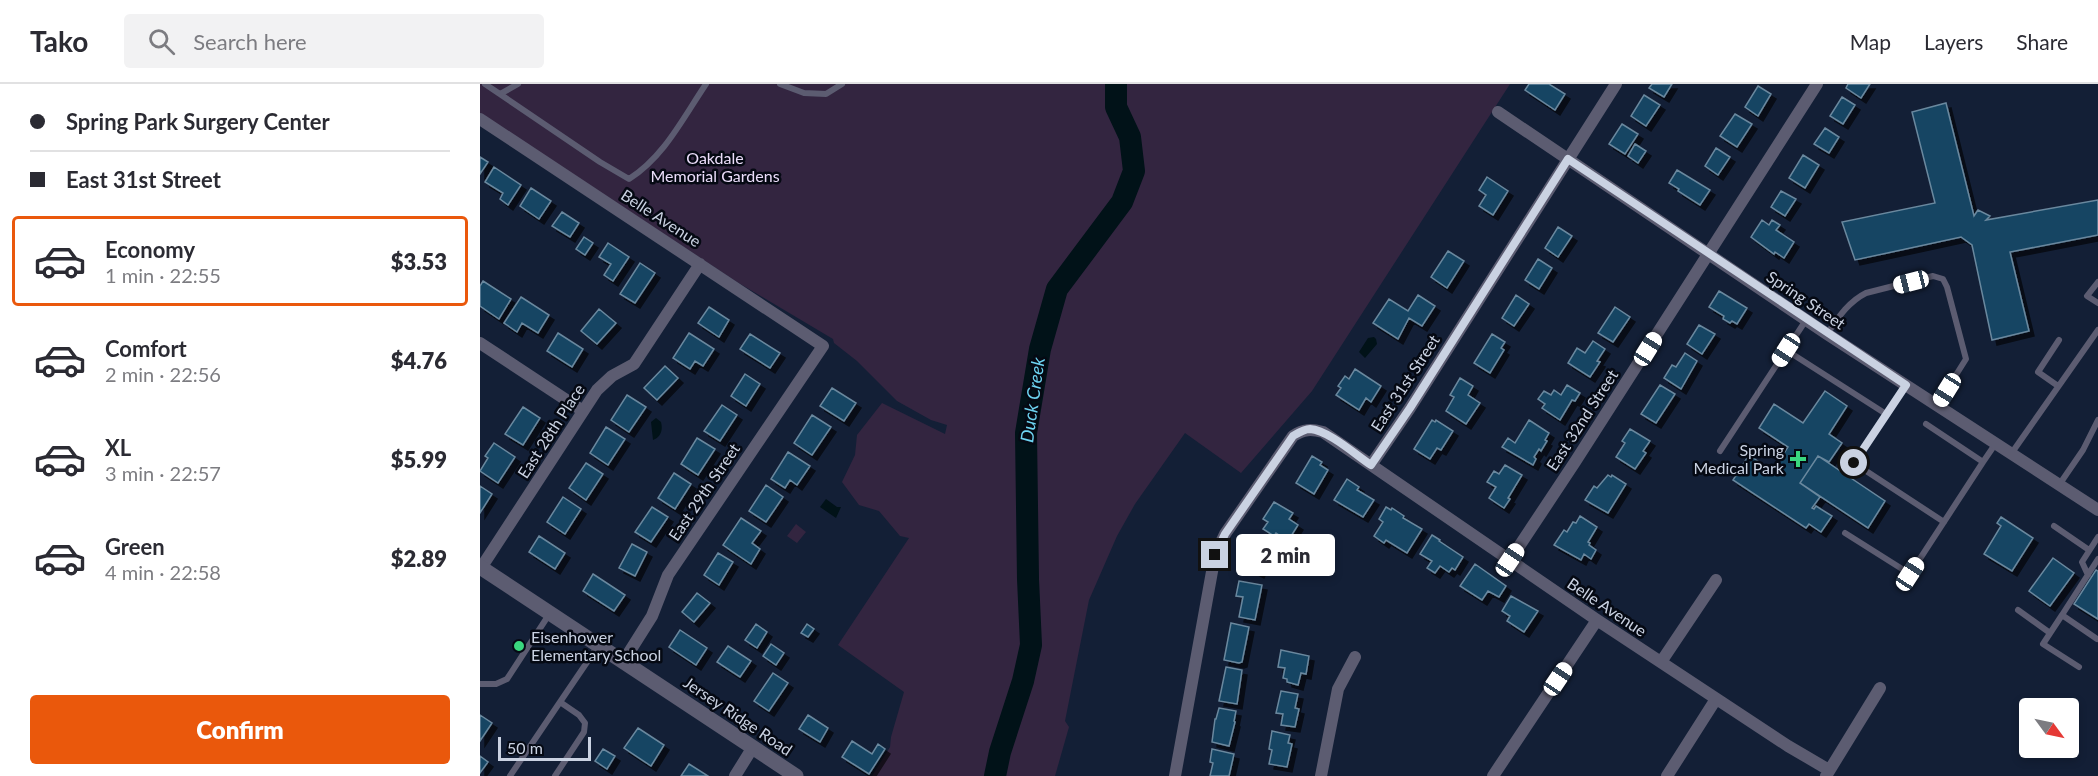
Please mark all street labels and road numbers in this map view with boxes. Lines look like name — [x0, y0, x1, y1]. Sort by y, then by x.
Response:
street label: Belle Avenue — [618, 185, 705, 250]
street label: Spring Street — [1763, 266, 1849, 333]
street label: East 31st Street — [1366, 331, 1443, 435]
street label: East 32nd Street — [1542, 365, 1621, 474]
street label: East 28th Place — [513, 380, 588, 481]
street label: East 29th Street — [664, 439, 743, 544]
street label: Belle Avenue — [1564, 573, 1650, 640]
street label: Jersey Ridge Road — [680, 672, 796, 759]

